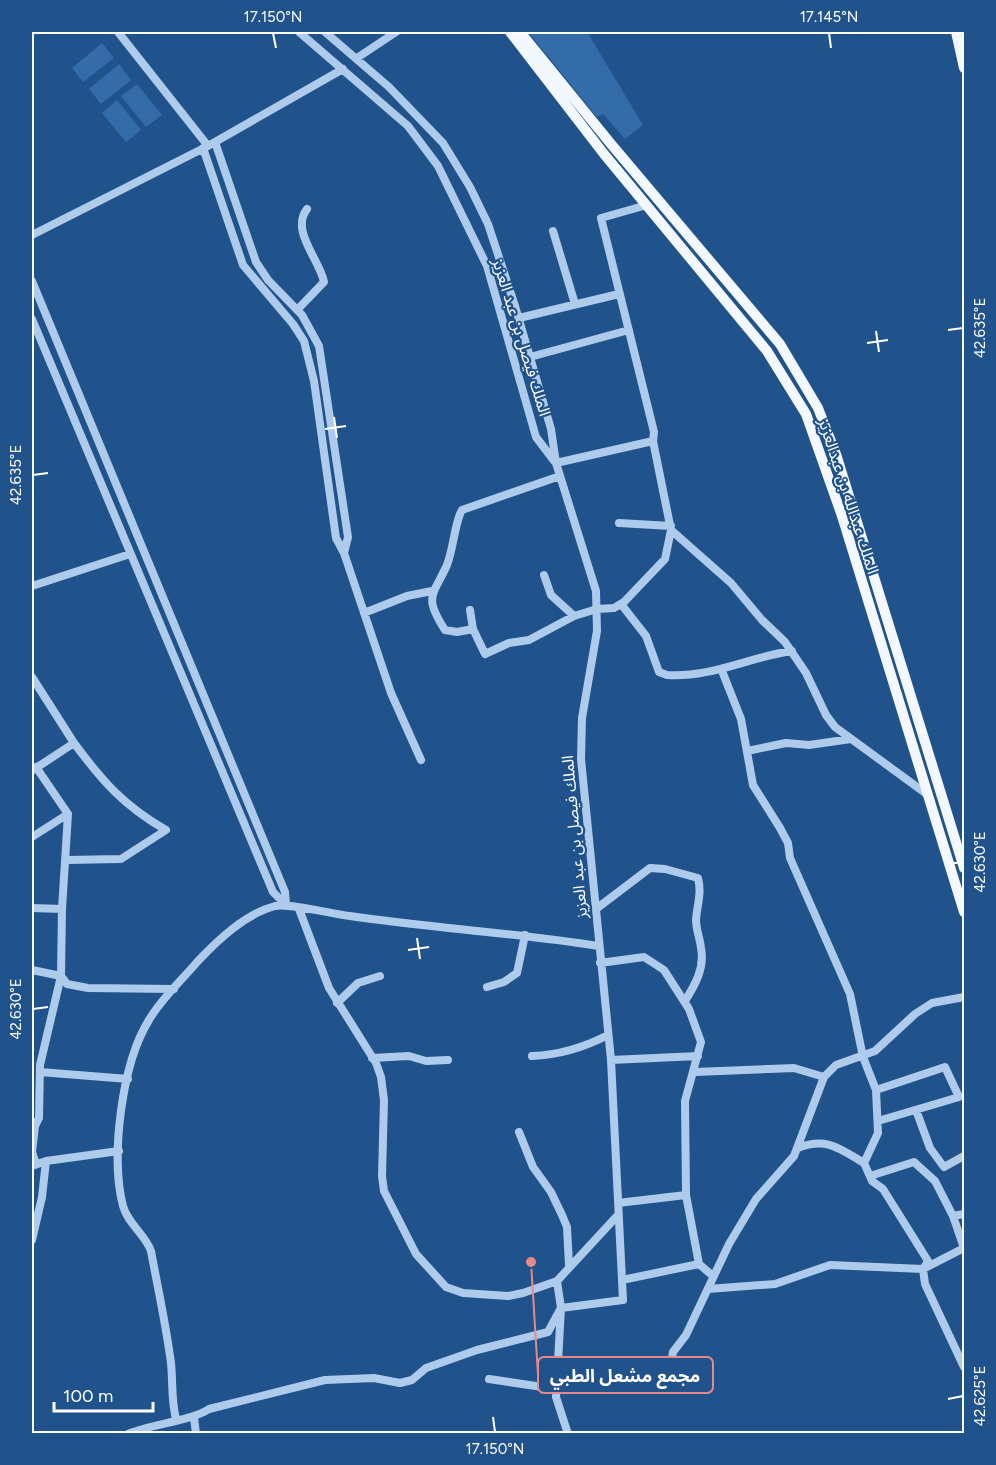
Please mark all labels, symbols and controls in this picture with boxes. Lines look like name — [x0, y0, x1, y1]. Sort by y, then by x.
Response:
text: 17.150°N — [244, 8, 302, 26]
text: 17.145°N — [800, 8, 858, 26]
street label: الملك فيصل بن عبد العزيز — [488, 255, 555, 418]
text: 42.635°E — [971, 298, 989, 358]
street label: الملك عبدالله بن عبدالعزيز — [814, 415, 883, 576]
text: 42.635°E — [7, 445, 25, 505]
street label: الملك فيصل بن عبد العزيز — [558, 755, 591, 920]
text: 42.630°E — [971, 831, 989, 893]
text: 42.630°E — [7, 978, 25, 1040]
callout: مجمع مشعل الطبي — [538, 1357, 713, 1393]
text: مجمع مشعل الطبي — [550, 1365, 700, 1390]
text: 42.625°E — [971, 1366, 989, 1426]
scale bar — [54, 1375, 153, 1413]
text: 100 m — [63, 1385, 113, 1407]
text: 17.150°N — [466, 1440, 524, 1458]

